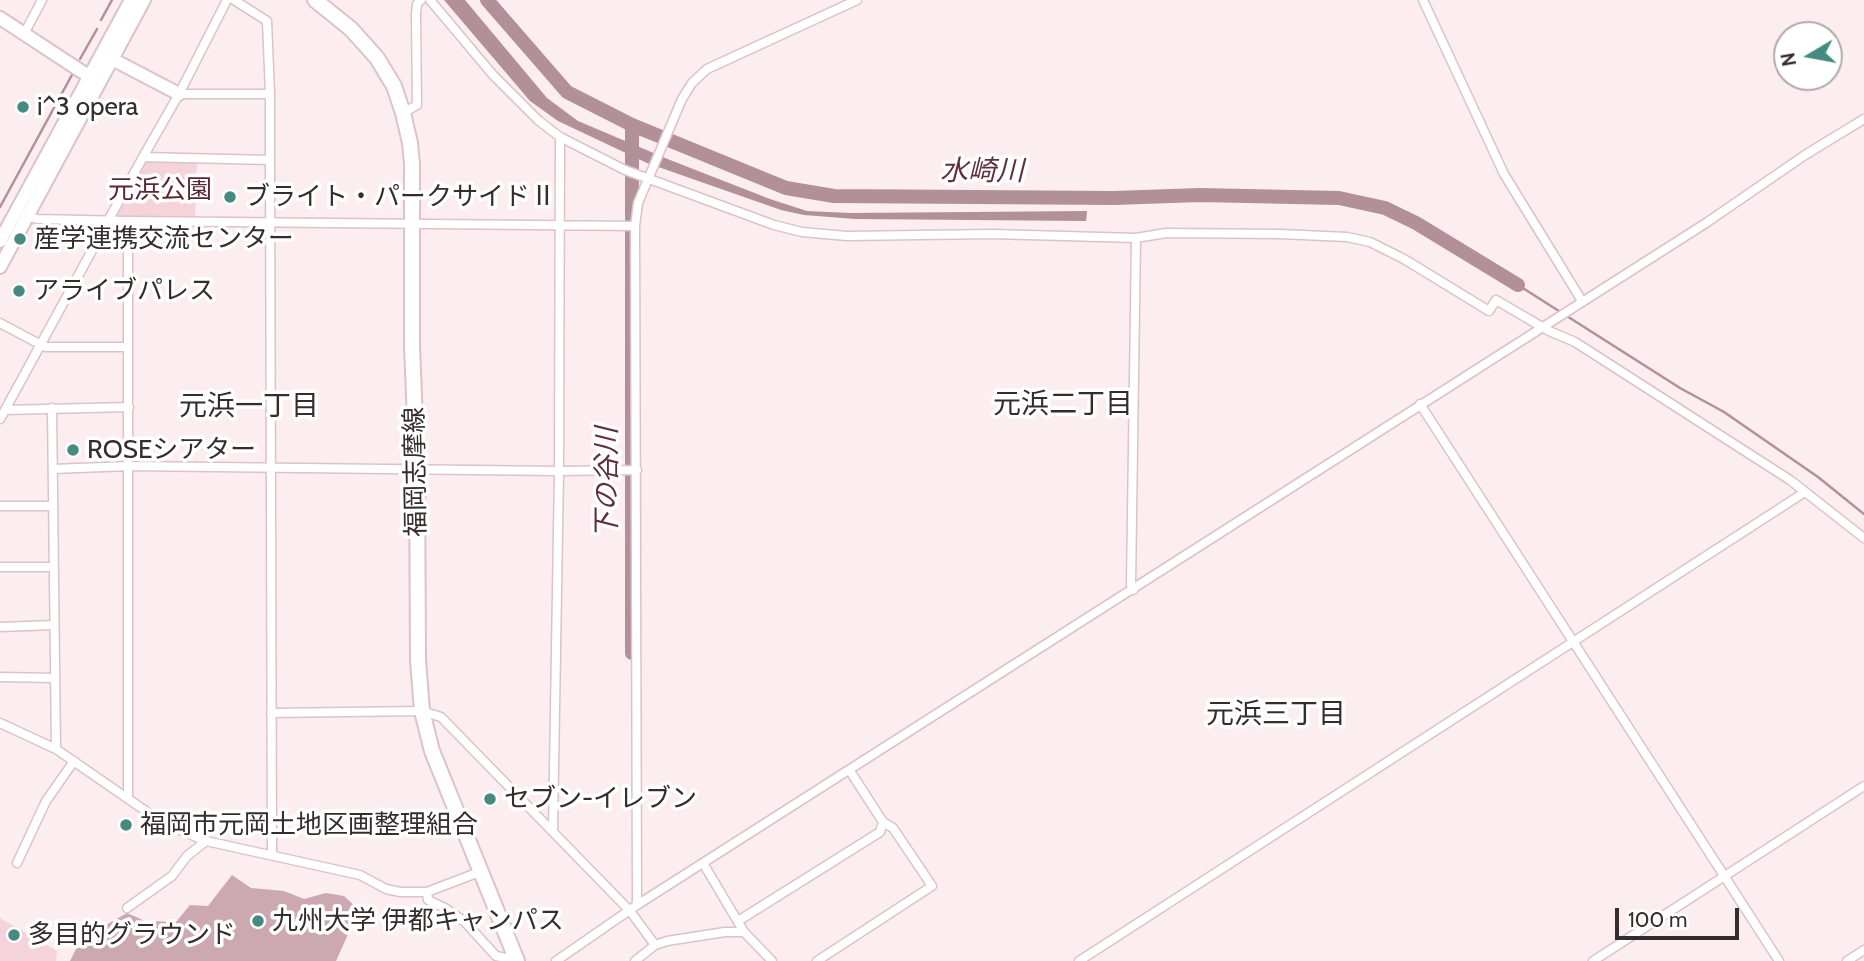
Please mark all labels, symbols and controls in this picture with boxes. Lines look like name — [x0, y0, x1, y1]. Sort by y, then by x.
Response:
north arrow — [1773, 21, 1843, 91]
text: N — [1776, 51, 1801, 68]
place label: i^3 opera — [37, 91, 138, 123]
marker: i^3 opera — [15, 99, 31, 115]
water label: 水崎川 — [940, 155, 1024, 189]
park label: 元浜公園 — [108, 174, 212, 206]
place label: ブライト・パークサイドⅡ — [244, 181, 556, 213]
marker: ブライト・パークサイドⅡ — [222, 189, 238, 205]
place label: 産学連携交流センター — [34, 223, 294, 255]
marker: 産学連携交流センター — [12, 231, 28, 247]
place label: アライブパレス — [33, 275, 215, 307]
marker: アライブパレス — [11, 283, 27, 299]
district label: 元浜二丁目 — [993, 388, 1133, 422]
district label: 元浜一丁目 — [179, 390, 319, 424]
street label: 福岡志摩線 — [399, 407, 433, 537]
water label: 下の谷川 — [591, 427, 625, 539]
place label: ROSEシアター — [87, 434, 256, 466]
marker: ROSEシアター — [65, 442, 81, 458]
district label: 元浜三丁目 — [1206, 698, 1346, 732]
place label: セブン-イレブン — [504, 783, 697, 815]
marker: セブン-イレブン — [482, 791, 498, 807]
place label: 福岡市元岡土地区画整理組合 — [140, 809, 478, 841]
marker: 福岡市元岡土地区画整理組合 — [118, 817, 134, 833]
scale bar — [1619, 894, 1743, 938]
place label: 九州大学 伊都キャンパス — [272, 905, 564, 937]
text: 100 m — [1628, 907, 1687, 932]
marker: 九州大学 伊都キャンパス — [250, 913, 266, 929]
place label: 多目的グラウンド — [28, 919, 236, 951]
marker: 多目的グラウンド — [6, 927, 22, 943]

